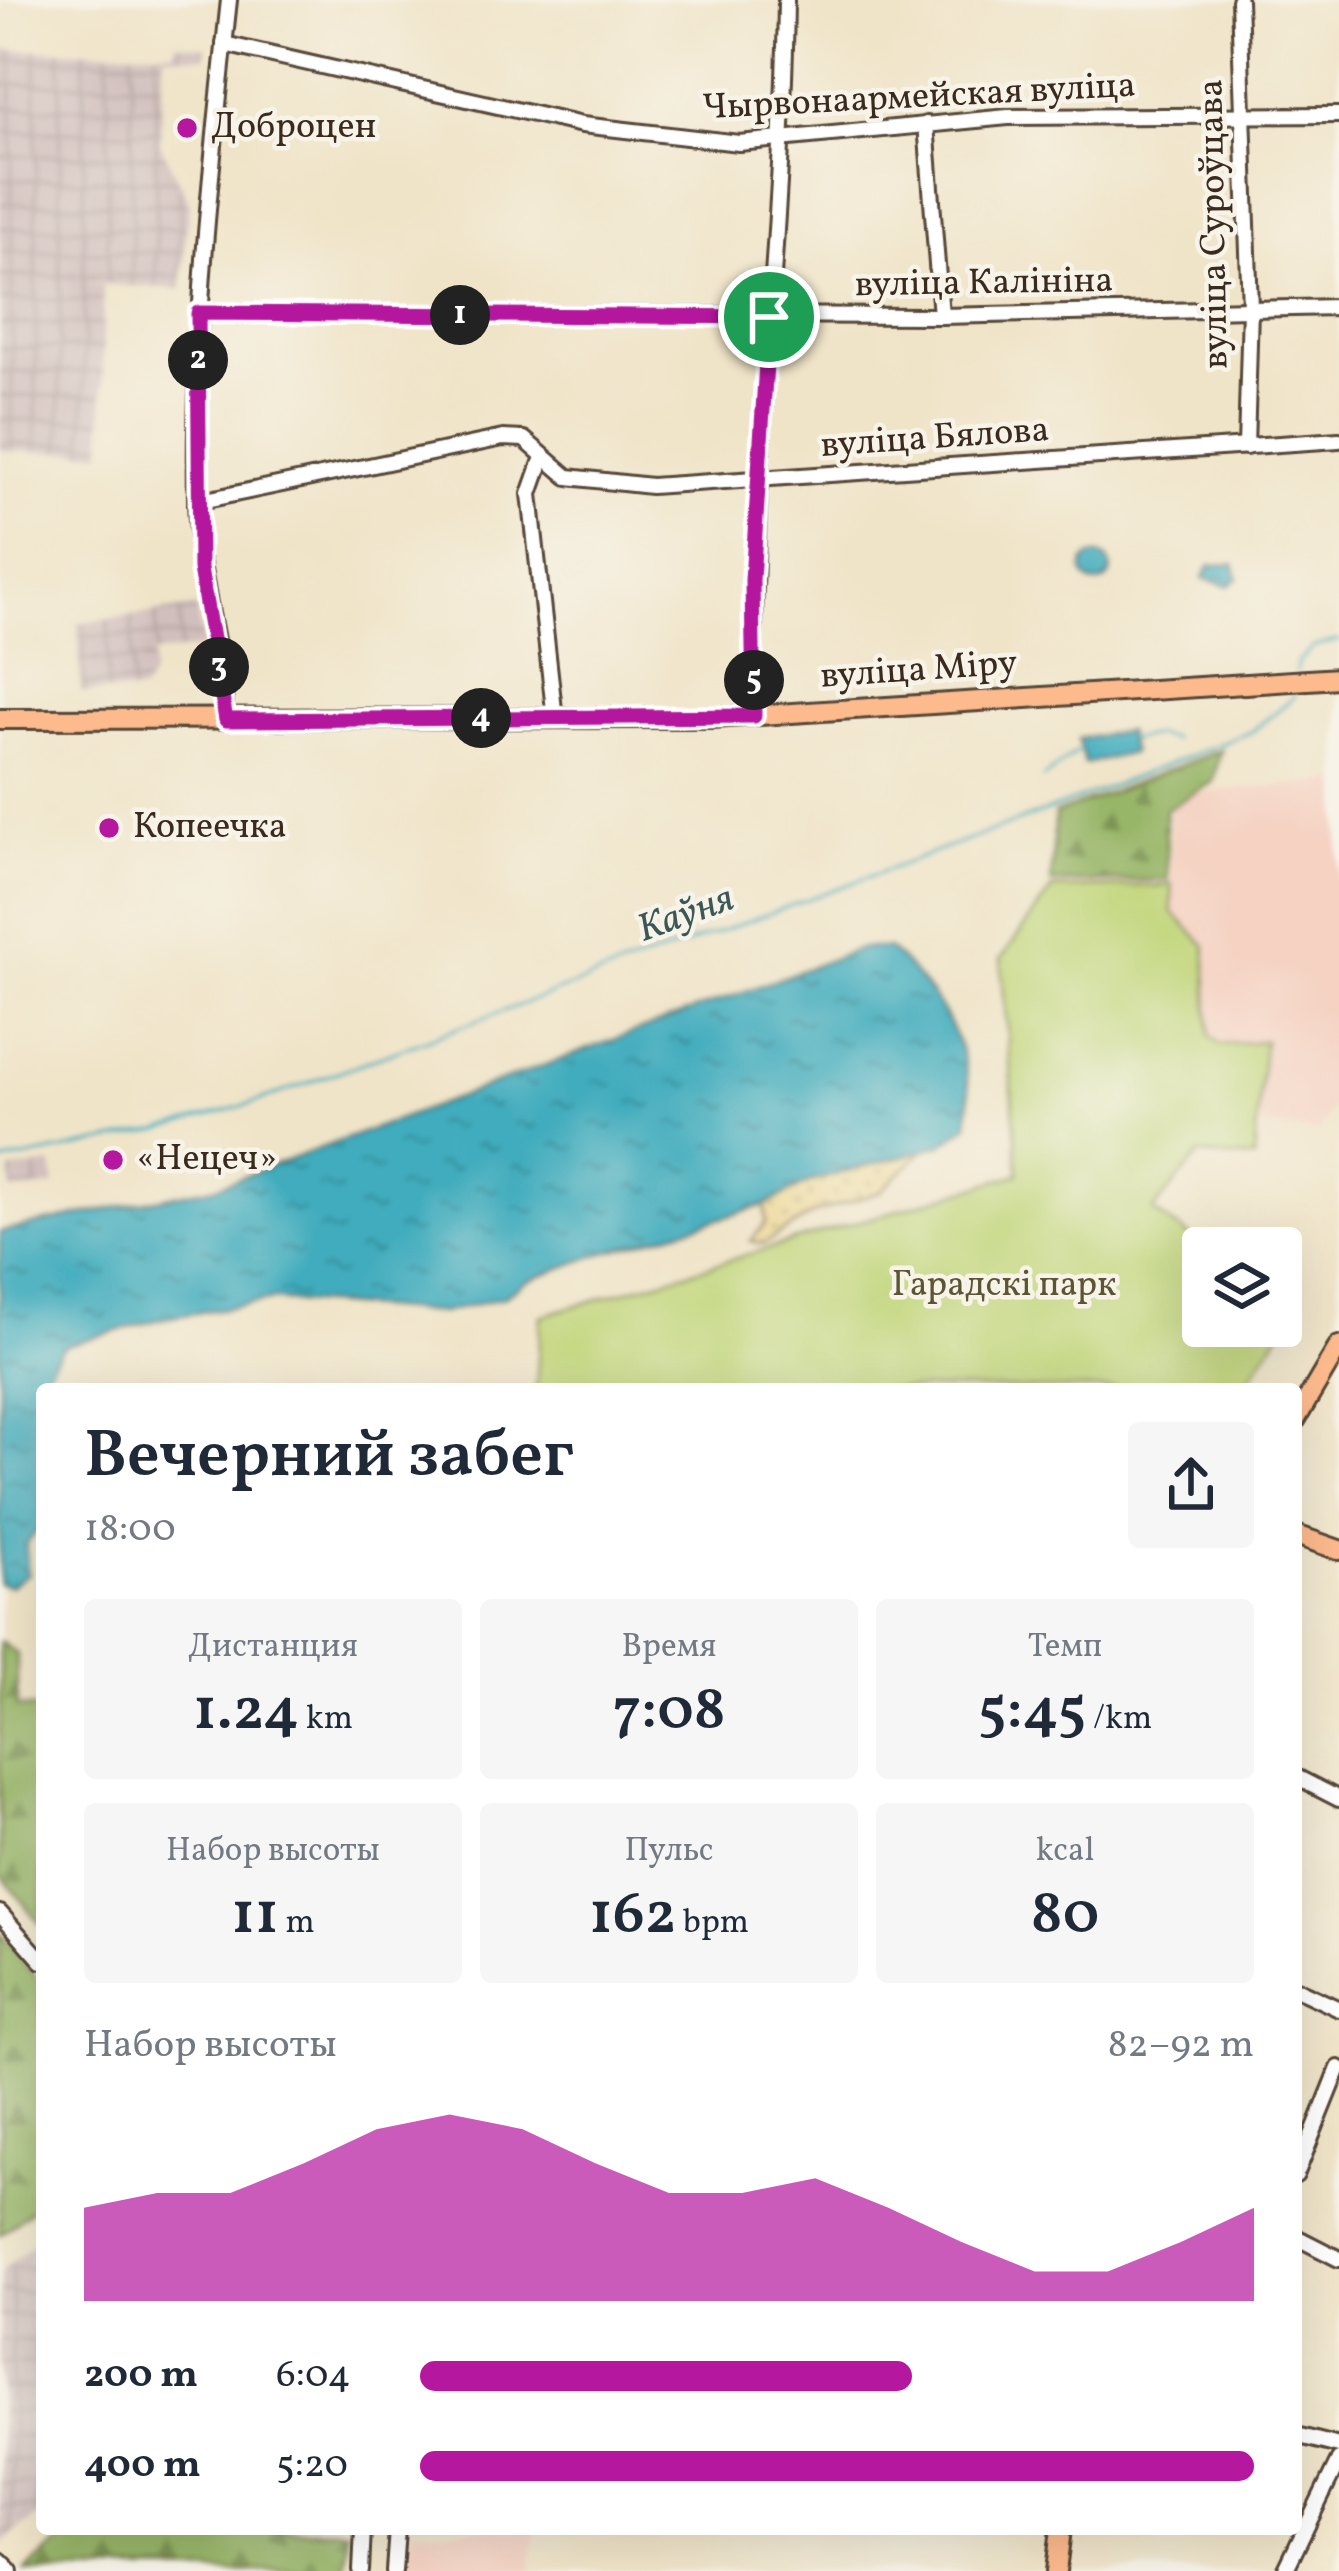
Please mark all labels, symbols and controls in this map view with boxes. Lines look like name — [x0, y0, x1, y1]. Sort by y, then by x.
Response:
street label: Чырвонаармейская вуліца — [701, 62, 1137, 134]
street label: вуліца Суроўцава — [1187, 79, 1243, 369]
place label: Доброцен — [211, 103, 376, 153]
marker: Доброцен — [174, 115, 200, 141]
street label: вуліца Калініна — [854, 257, 1114, 311]
pin — [718, 266, 820, 368]
icon: arrive — [736, 284, 802, 350]
pin: 1 — [430, 285, 490, 345]
text: 1 — [453, 292, 467, 338]
pin: 2 — [168, 330, 228, 390]
text: 2 — [189, 337, 207, 383]
street label: вуліца Бялова — [819, 406, 1051, 472]
pin: 3 — [189, 637, 249, 697]
street label: вуліца Міру — [819, 639, 1019, 703]
text: 3 — [211, 644, 227, 690]
pin: 5 — [724, 650, 784, 710]
text: 5 — [746, 657, 762, 703]
pin: 4 — [451, 688, 511, 748]
text: 4 — [471, 695, 491, 741]
place label: Копеечка — [133, 803, 287, 853]
marker: Копеечка — [96, 815, 122, 841]
water label: Каўня — [630, 873, 742, 957]
place label: «Нецеч» — [137, 1135, 277, 1185]
marker: «Нецеч» — [100, 1147, 126, 1173]
map controls — [1182, 1227, 1302, 1347]
button: layers — [1182, 1227, 1302, 1347]
park label: Гарадскі парк — [892, 1261, 1116, 1311]
text: Вечерний забег — [84, 1412, 574, 1504]
button: share — [1128, 1422, 1254, 1548]
text: 18:00 — [84, 1503, 176, 1557]
text: Дистанция — [188, 1625, 358, 1671]
text: Время — [622, 1625, 716, 1671]
text: Темп — [1028, 1625, 1102, 1671]
text: 1.24 — [193, 1671, 299, 1754]
text: 7:08 — [612, 1671, 726, 1754]
text: 5:45 — [978, 1671, 1086, 1754]
text: km — [299, 1697, 353, 1743]
text: /km — [1086, 1697, 1152, 1743]
text: Набор высоты — [166, 1829, 380, 1875]
text: Пульс — [624, 1829, 714, 1875]
text: kcal — [1036, 1829, 1094, 1875]
text: 11 — [231, 1875, 279, 1958]
text: 162 — [589, 1875, 676, 1958]
text: 80 — [1031, 1875, 1099, 1958]
text: m — [279, 1901, 315, 1947]
text: bpm — [676, 1901, 749, 1947]
text: Набор высоты — [84, 2019, 337, 2073]
text: 82–92 m — [1108, 2019, 1254, 2073]
text: 200 m — [84, 2349, 198, 2403]
text: 6:04 — [276, 2349, 351, 2403]
text: 400 m — [84, 2439, 201, 2493]
text: 5:20 — [276, 2439, 348, 2493]

